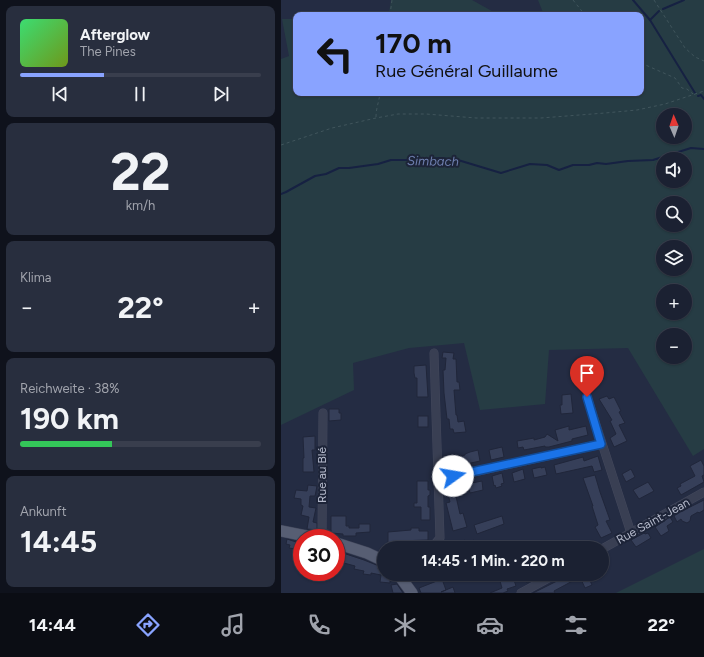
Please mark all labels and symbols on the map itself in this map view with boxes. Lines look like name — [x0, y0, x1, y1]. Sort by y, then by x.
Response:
north arrow — [656, 108, 692, 144]
water label: Simbach — [407, 153, 459, 169]
pin — [570, 356, 604, 397]
street label: Rue au Blé — [315, 447, 329, 503]
position arrow — [432, 455, 474, 497]
street label: Rue Saint-Jean — [614, 495, 692, 547]
speed limit sign: 30 — [293, 529, 345, 581]

